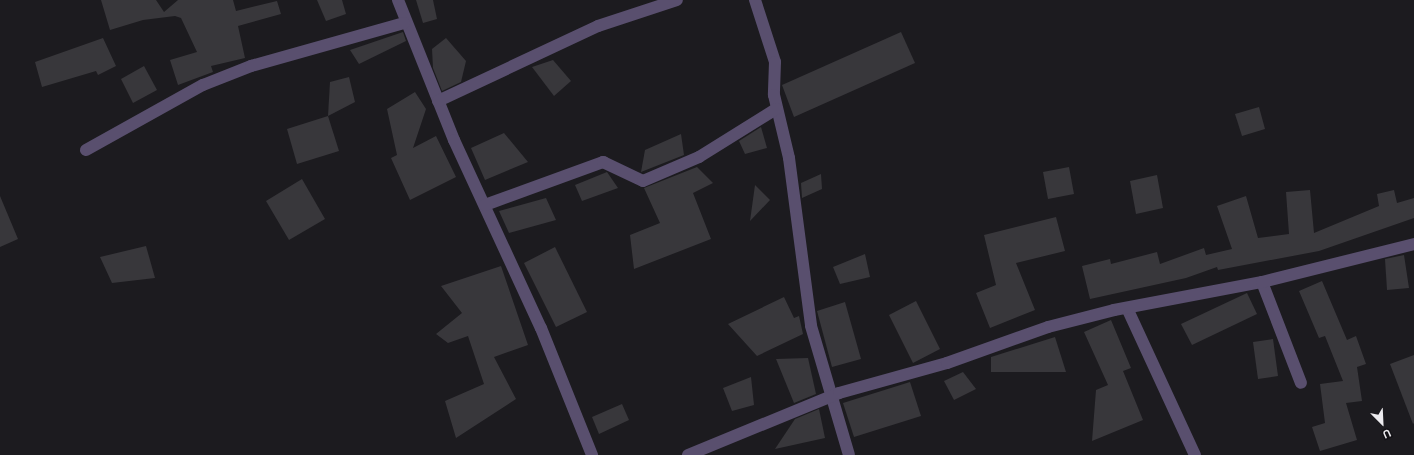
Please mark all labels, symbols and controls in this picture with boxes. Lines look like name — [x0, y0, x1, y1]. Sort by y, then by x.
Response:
north arrow — [1362, 403, 1402, 443]
text: U — [1381, 426, 1393, 442]

